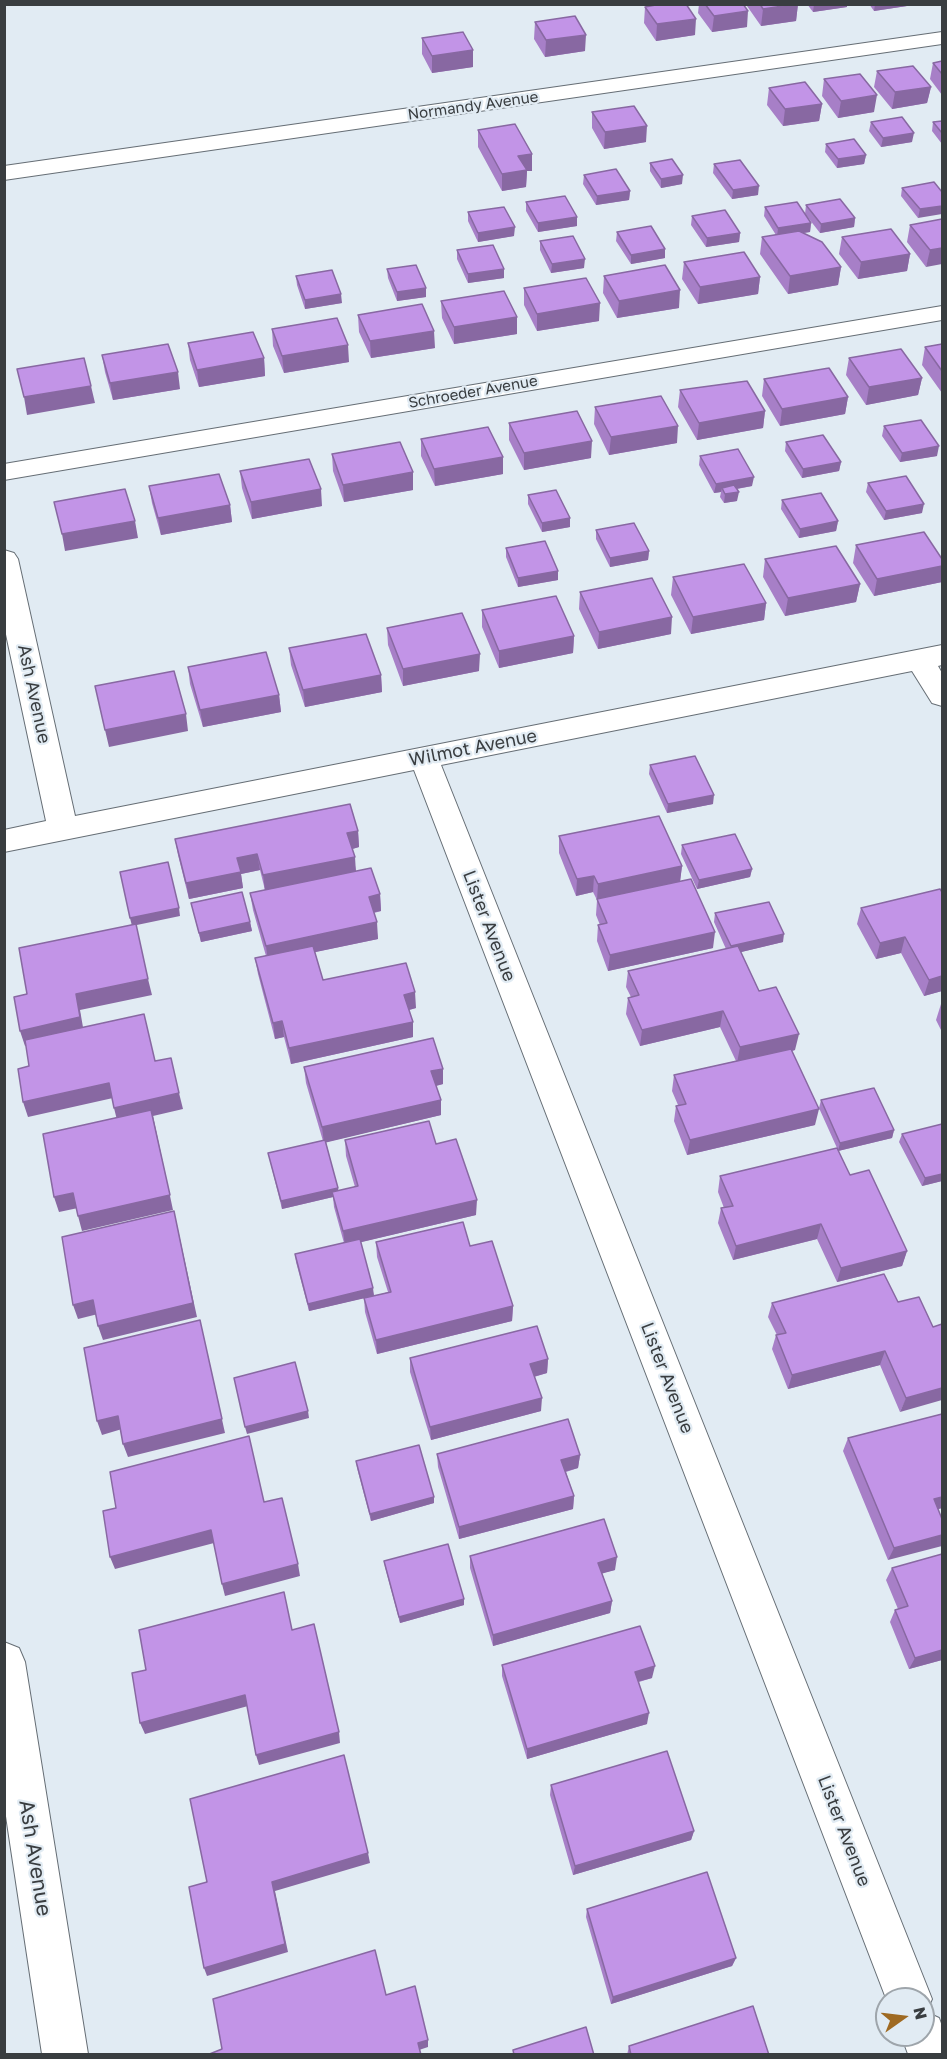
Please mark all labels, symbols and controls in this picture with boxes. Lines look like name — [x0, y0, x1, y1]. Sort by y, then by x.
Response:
street label: Normandy Avenue — [407, 88, 539, 124]
street label: Schroeder Avenue — [407, 372, 539, 412]
street label: Ash Avenue — [13, 643, 55, 745]
street label: Wilmot Avenue — [407, 725, 539, 771]
street label: Lister Avenue — [458, 867, 520, 985]
street label: Lister Avenue — [636, 1319, 698, 1437]
street label: Lister Avenue — [813, 1772, 875, 1890]
street label: Ash Avenue — [13, 1798, 57, 1918]
north arrow — [875, 1987, 935, 2047]
text: N — [909, 2005, 932, 2021]

